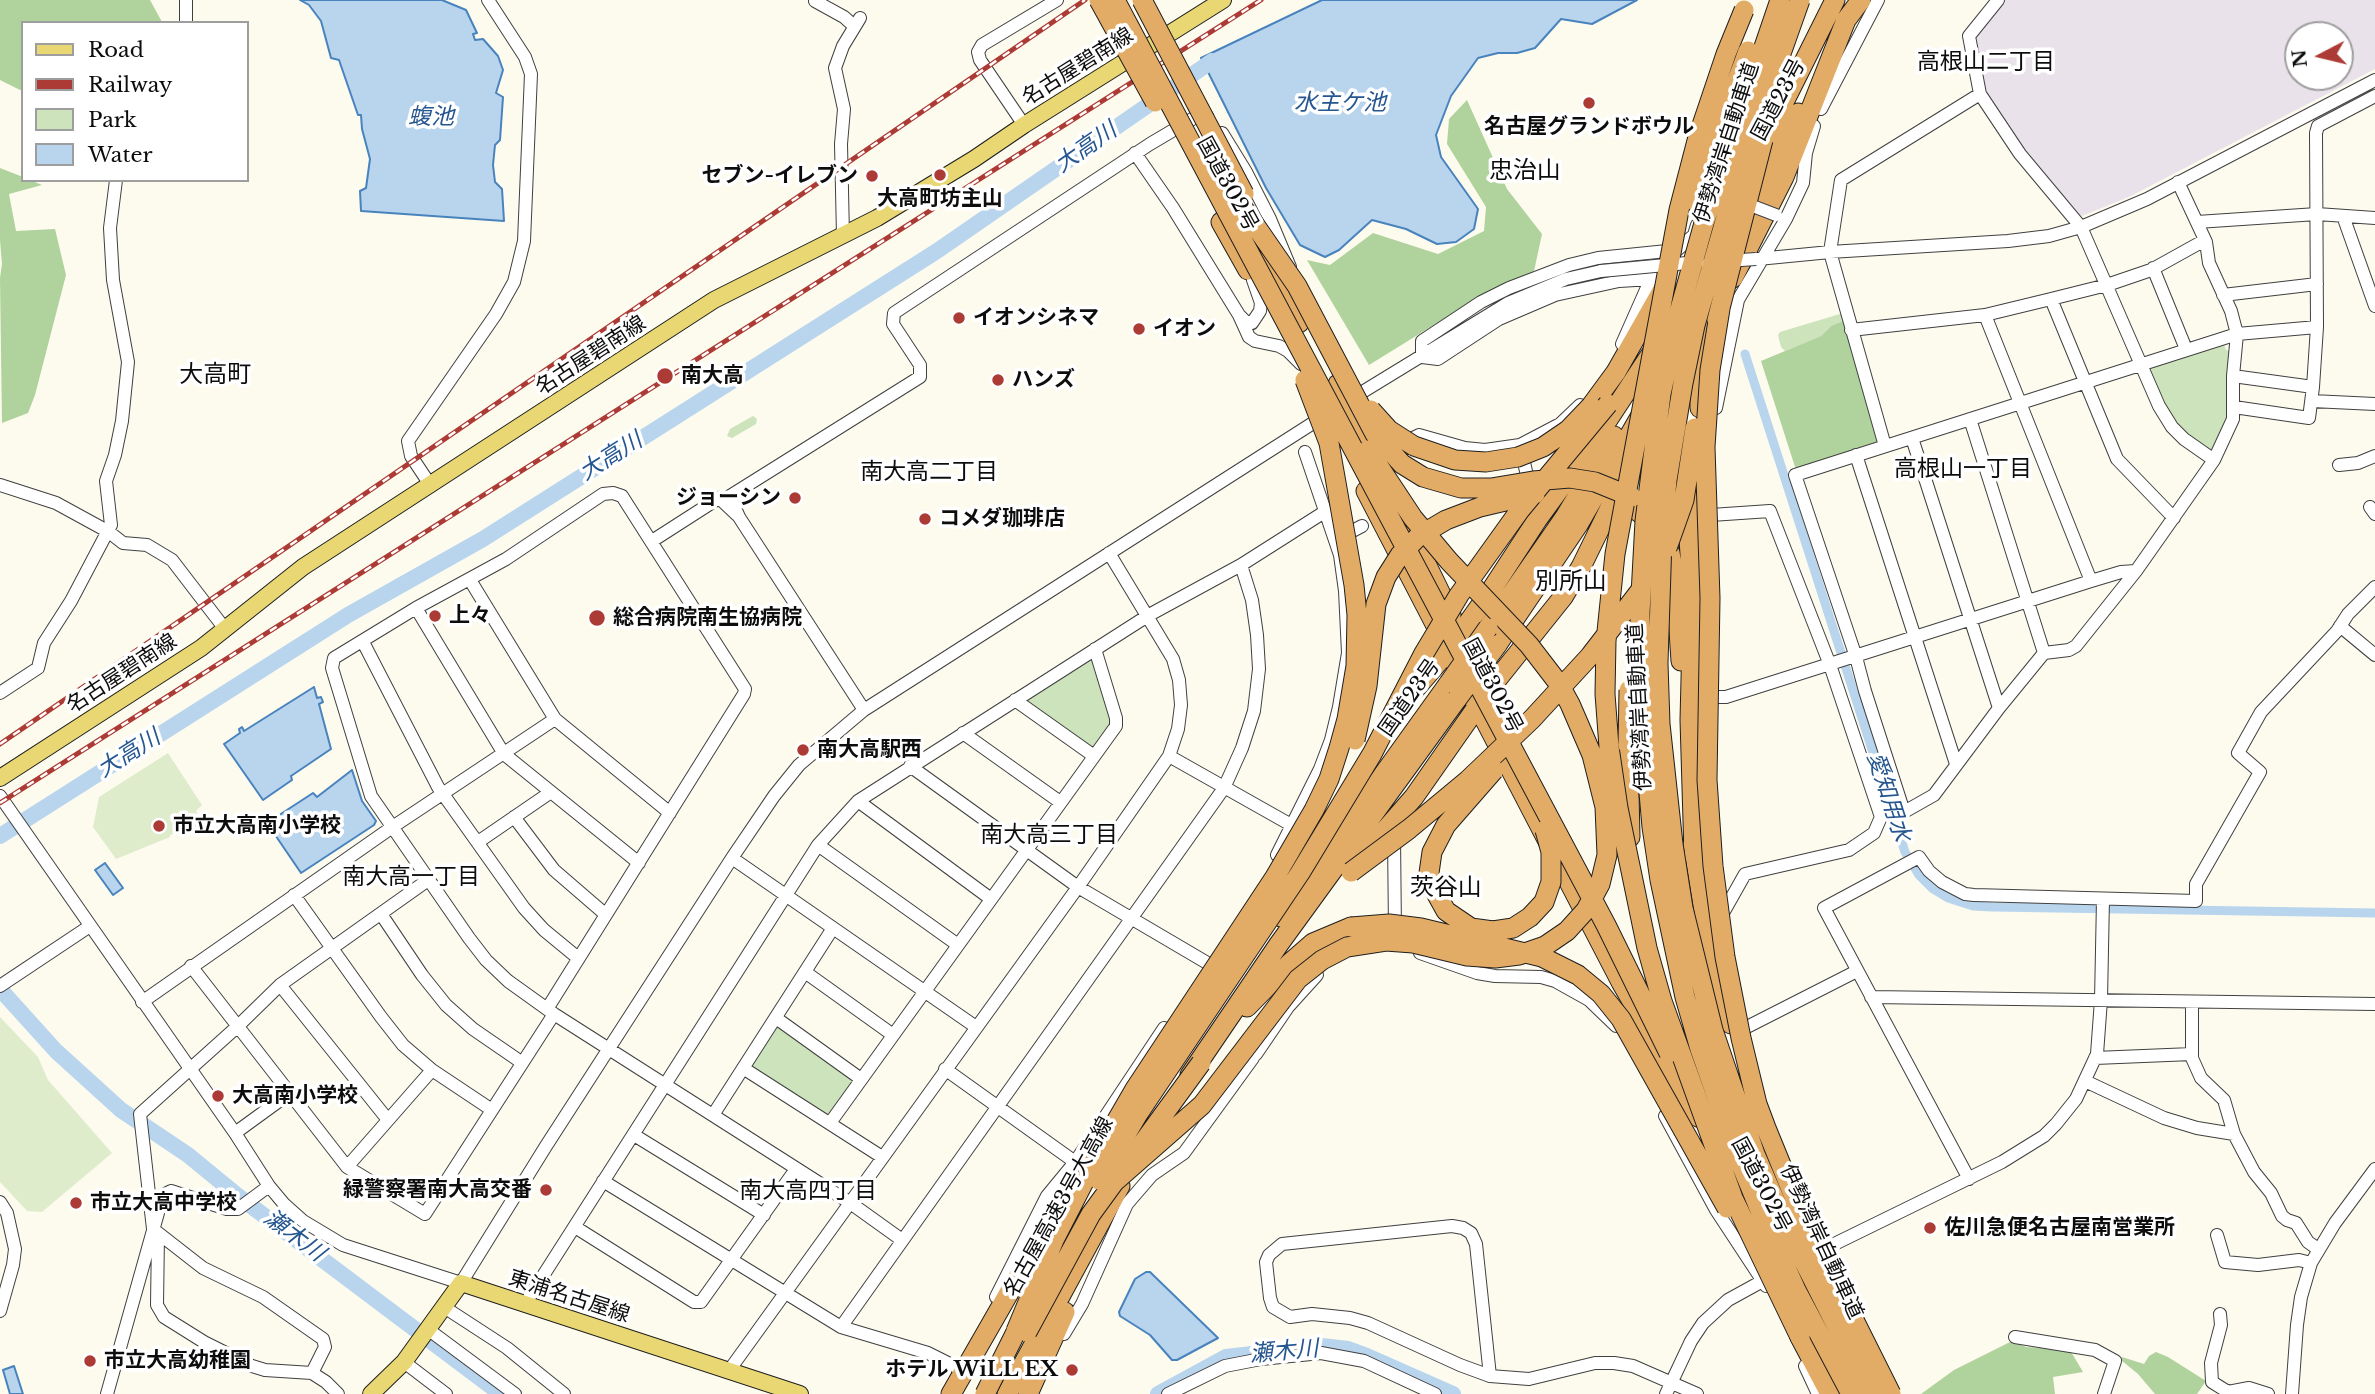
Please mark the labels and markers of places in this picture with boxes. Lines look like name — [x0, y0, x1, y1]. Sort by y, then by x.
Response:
marker: 名古屋グランドボウル — [1581, 95, 1597, 111]
place label: 名古屋グランドボウル — [1484, 114, 1694, 140]
place label: セブン-イレブン — [701, 163, 858, 189]
marker: 大高町坊主山 — [932, 167, 948, 183]
marker: セブン-イレブン — [864, 168, 880, 184]
place label: 大高町坊主山 — [877, 186, 1003, 212]
place label: イオンシネマ — [973, 305, 1099, 331]
marker: イオンシネマ — [951, 310, 967, 326]
place label: イオン — [1153, 316, 1216, 342]
marker: イオン — [1131, 321, 1147, 337]
place label: 南大高 — [681, 363, 744, 389]
marker: 南大高 — [655, 366, 675, 386]
place label: ハンズ — [1012, 367, 1075, 393]
marker: ハンズ — [990, 372, 1006, 388]
place label: ジョーシン — [676, 485, 781, 511]
marker: ジョーシン — [787, 490, 803, 506]
place label: コメダ珈琲店 — [939, 506, 1065, 532]
marker: コメダ珈琲店 — [917, 511, 933, 527]
place label: 上々 — [449, 603, 491, 629]
place label: 総合病院南生協病院 — [613, 605, 802, 631]
marker: 上々 — [427, 608, 443, 624]
marker: 総合病院南生協病院 — [587, 608, 607, 628]
place label: 南大高駅西 — [817, 737, 922, 763]
marker: 南大高駅西 — [795, 742, 811, 758]
place label: 市立大高南小学校 — [173, 813, 341, 839]
marker: 市立大高南小学校 — [151, 818, 167, 834]
place label: 大高南小学校 — [232, 1083, 358, 1109]
marker: 大高南小学校 — [210, 1088, 226, 1104]
place label: 緑警察署南大高交番 — [343, 1177, 532, 1203]
marker: 緑警察署南大高交番 — [538, 1182, 554, 1198]
place label: 市立大高中学校 — [90, 1190, 237, 1216]
marker: 市立大高中学校 — [68, 1195, 84, 1211]
place label: 佐川急便名古屋南営業所 — [1944, 1215, 2175, 1241]
marker: 佐川急便名古屋南営業所 — [1922, 1220, 1938, 1236]
place label: 市立大高幼稚園 — [104, 1348, 251, 1374]
marker: 市立大高幼稚園 — [82, 1353, 98, 1369]
place label: ホテル WiLL EX — [885, 1357, 1058, 1383]
marker: ホテル WiLL EX — [1064, 1362, 1080, 1378]

